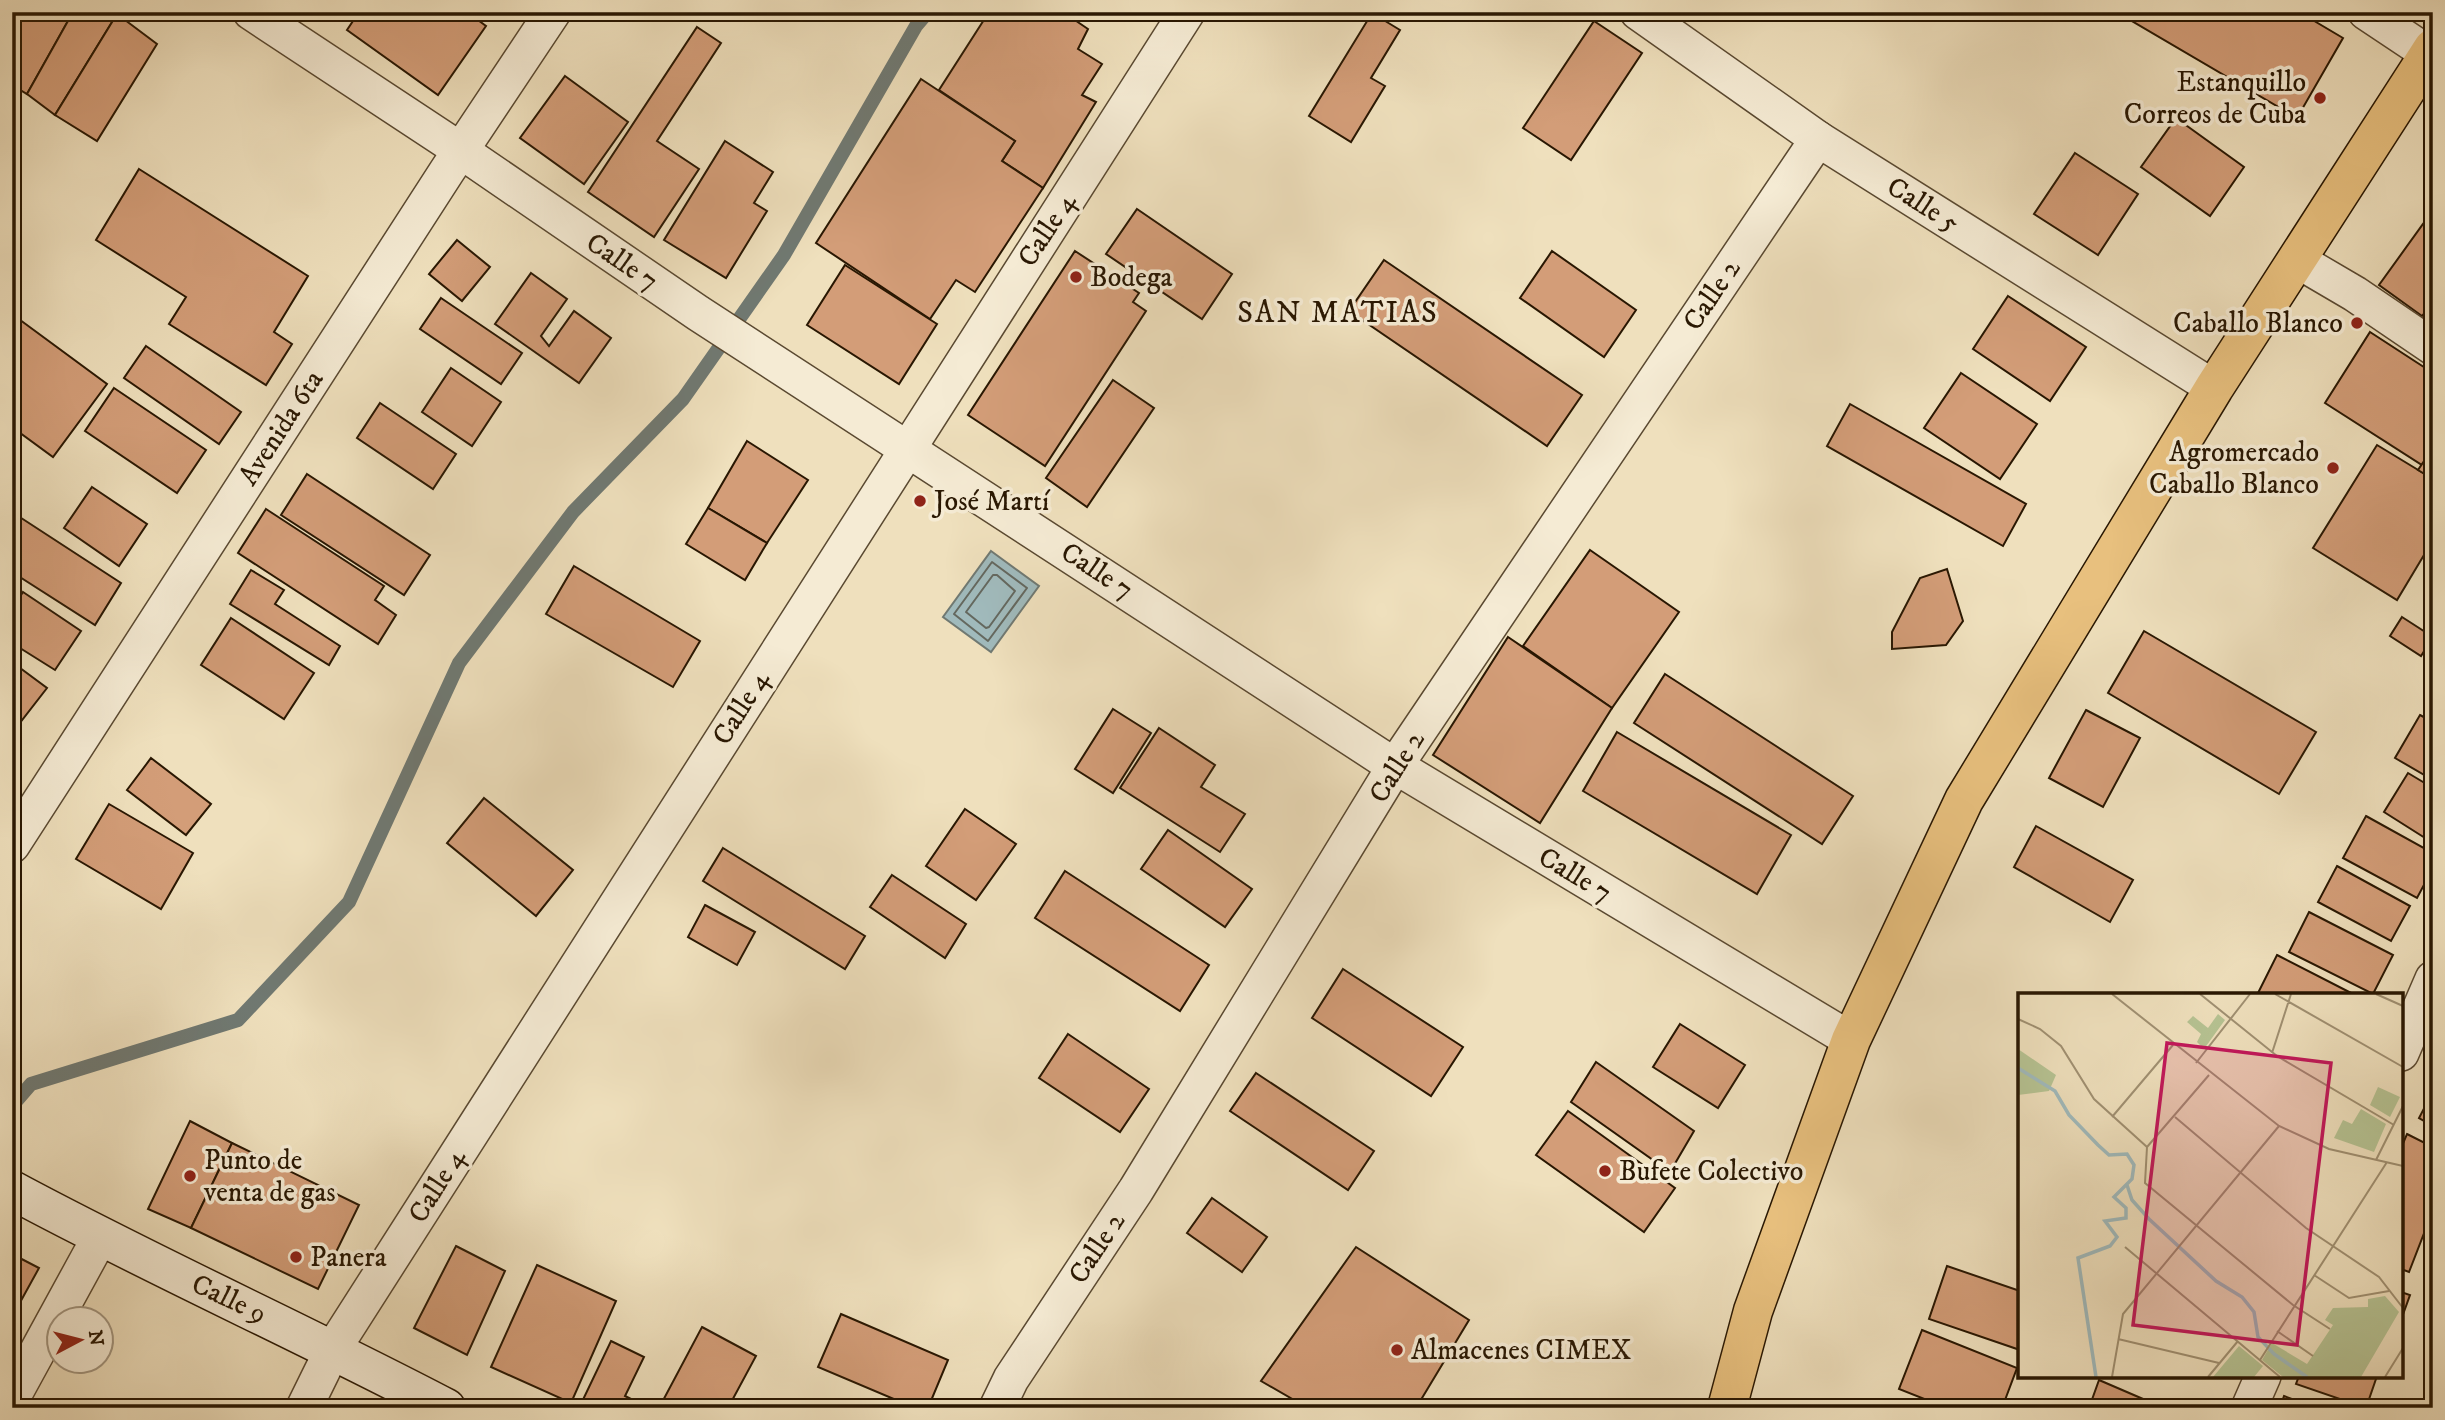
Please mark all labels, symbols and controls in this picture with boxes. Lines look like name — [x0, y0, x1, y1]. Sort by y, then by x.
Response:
place label: Estanquillo Correos de Cuba — [2124, 65, 2306, 132]
marker: Estanquillo Correos de Cuba — [2312, 90, 2328, 106]
street label: Calle 5 — [1880, 169, 1966, 241]
street label: Calle 4 — [1010, 186, 1084, 273]
street label: Calle 7 — [579, 225, 665, 299]
street label: Calle 2 — [1676, 252, 1749, 337]
place label: Bodega — [1090, 260, 1173, 295]
marker: Bodega — [1068, 269, 1084, 285]
district label: SAN MATIAS — [1237, 295, 1439, 332]
place label: Caballo Blanco — [2173, 306, 2343, 341]
marker: Caballo Blanco — [2349, 315, 2365, 331]
street label: Avenida 6ta — [231, 364, 331, 492]
place label: Agromercado Caballo Blanco — [2149, 435, 2319, 502]
marker: Agromercado Caballo Blanco — [2325, 460, 2341, 476]
place label: José Martí — [931, 484, 1051, 519]
marker: José Martí — [912, 493, 928, 509]
street label: Calle 7 — [1054, 535, 1140, 607]
street label: Calle 4 — [705, 664, 778, 752]
street label: Calle 2 — [1361, 724, 1433, 810]
street label: Calle 7 — [1532, 840, 1618, 910]
inset map — [2018, 993, 2403, 1378]
street label: Calle 4 — [401, 1142, 474, 1230]
place label: Punto de venta de gas — [203, 1143, 336, 1210]
place label: Bufete Colectivo — [1619, 1154, 1803, 1189]
marker: Bufete Colectivo — [1597, 1163, 1613, 1179]
marker: Punto de venta de gas — [182, 1168, 198, 1184]
street label: Calle 2 — [1061, 1205, 1133, 1290]
place label: Panera — [310, 1240, 387, 1275]
marker: Panera — [288, 1249, 304, 1265]
street label: Calle 9 — [186, 1266, 272, 1332]
north arrow — [46, 1304, 116, 1374]
text: N — [83, 1329, 108, 1348]
place label: Almacenes CIMEX — [1411, 1333, 1631, 1368]
marker: Almacenes CIMEX — [1389, 1342, 1405, 1358]

